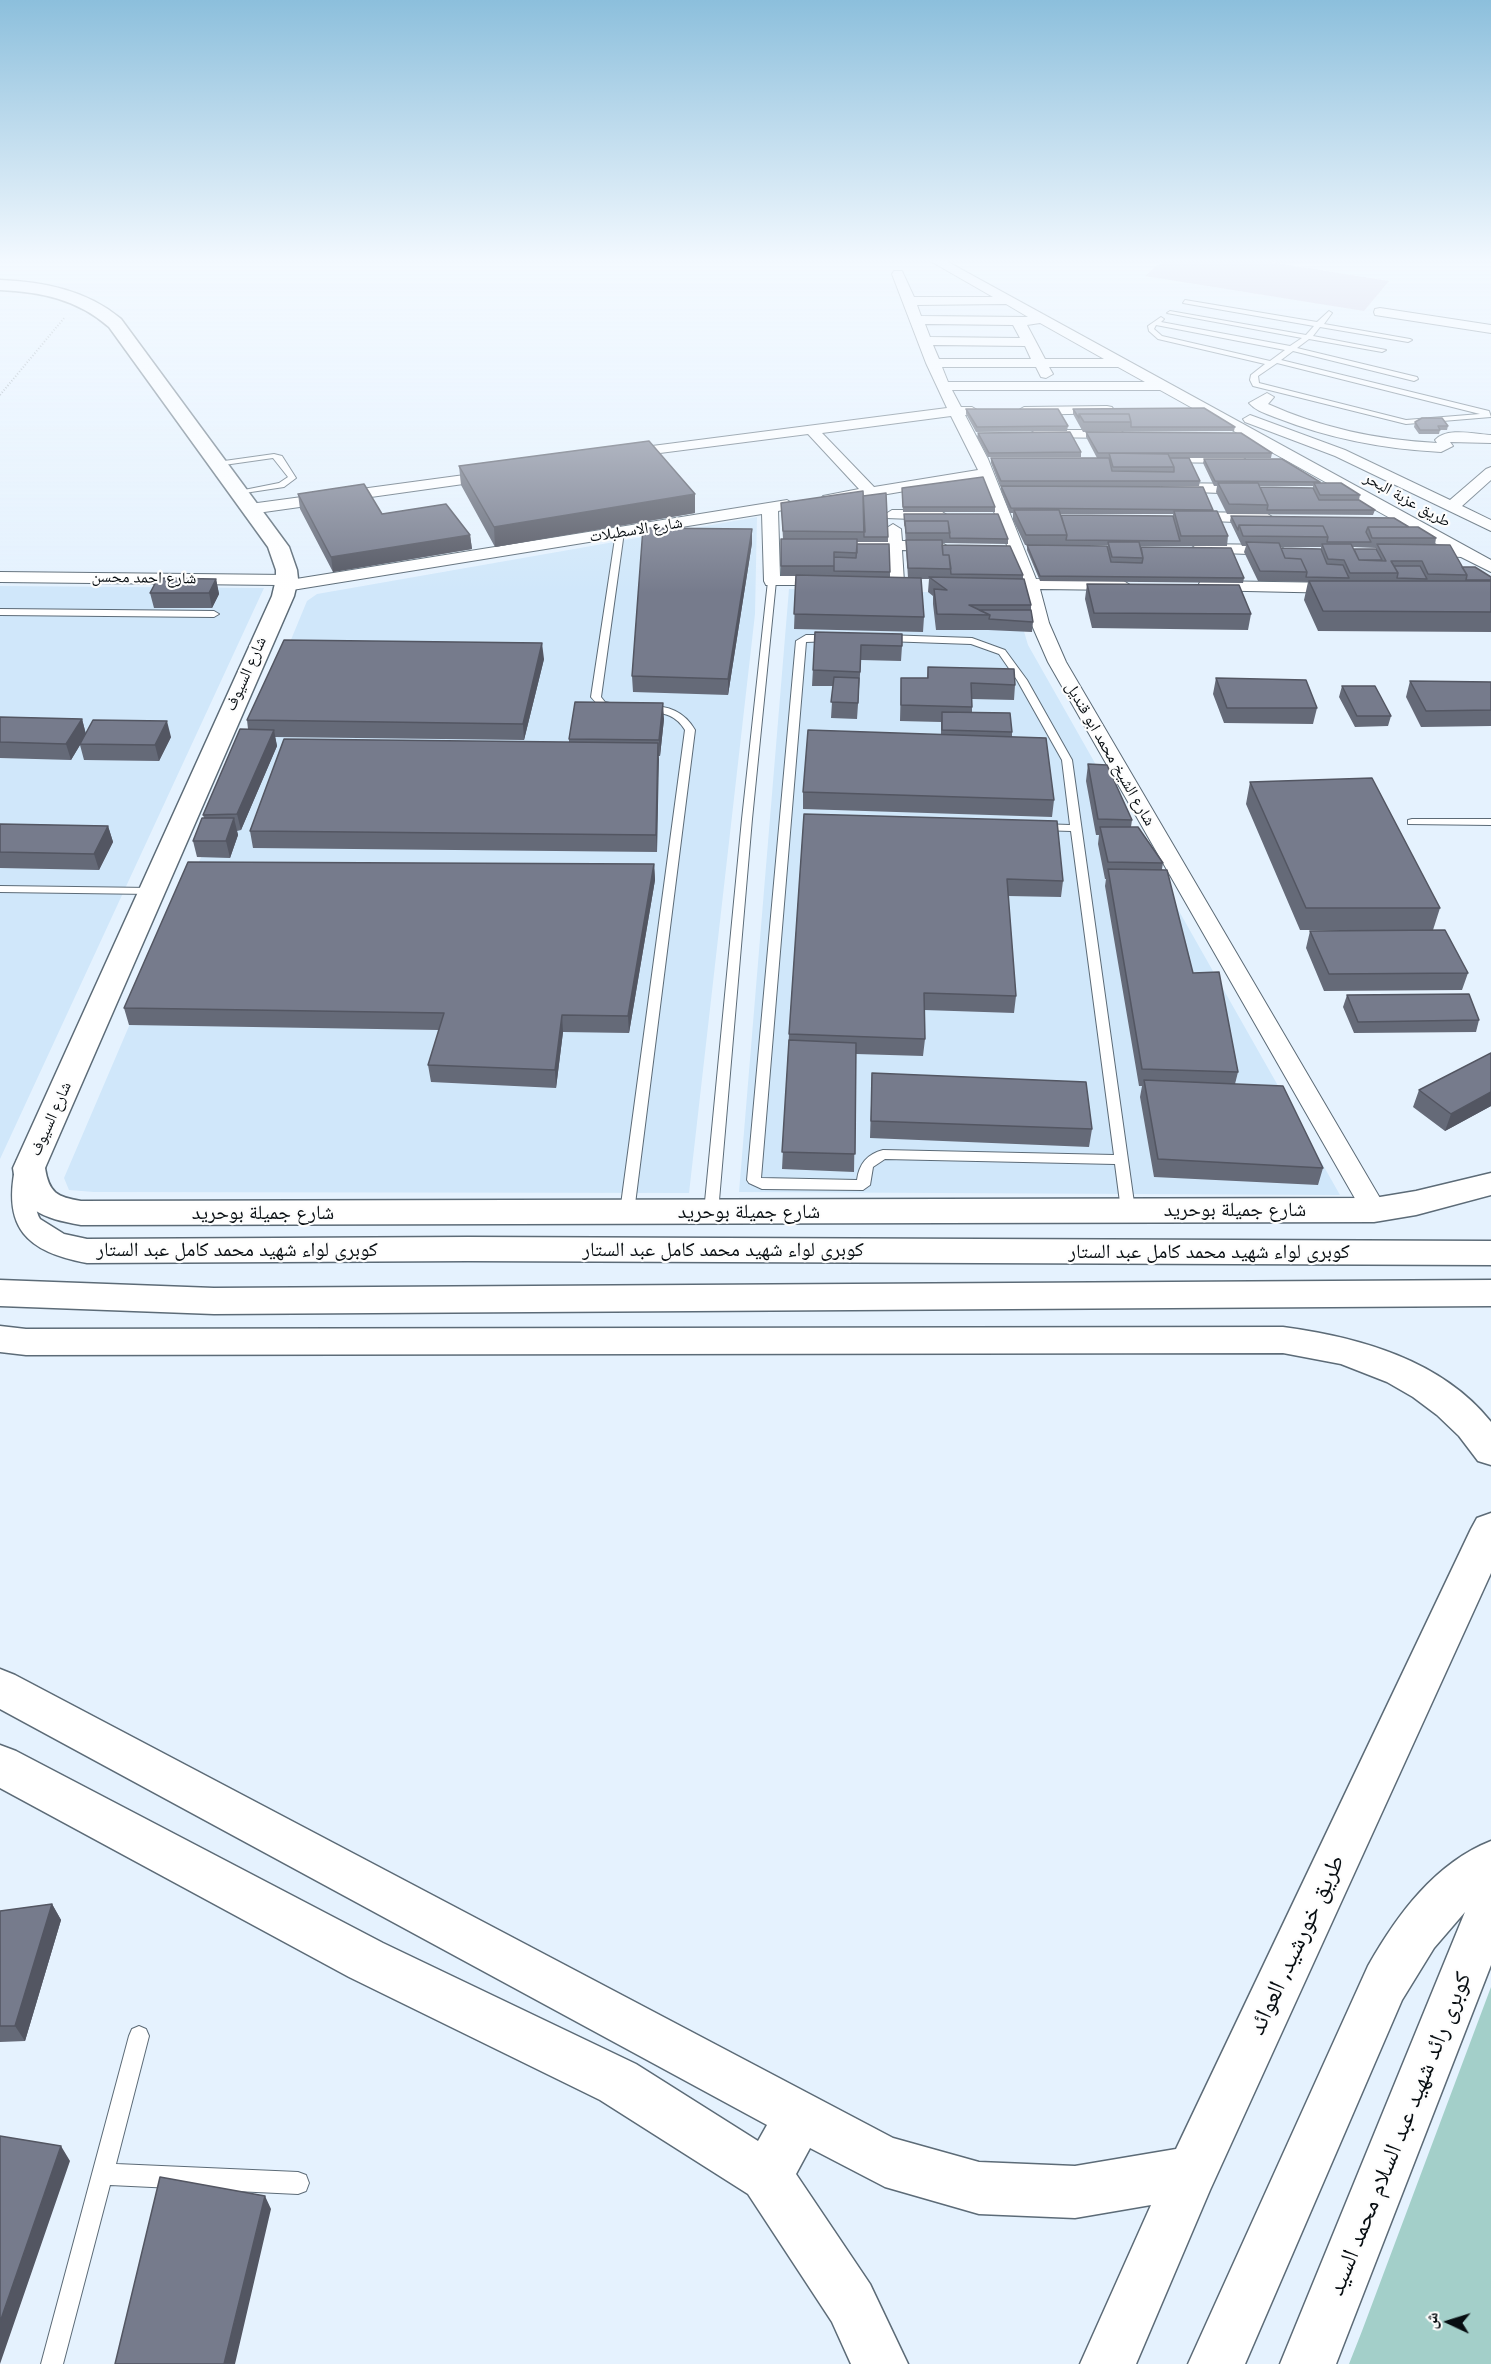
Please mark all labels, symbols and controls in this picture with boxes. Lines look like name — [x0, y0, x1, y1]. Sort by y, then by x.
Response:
street label: طريق عزبة البحر — [1360, 468, 1454, 532]
street label: شارع الاسطبلات — [588, 513, 684, 547]
street label: شارع احمد محسن — [91, 567, 197, 589]
street label: شارع السيوف — [221, 634, 271, 714]
street label: شارع الشيخ محمد ابو قنديل — [1061, 679, 1159, 829]
street label: شارع السيوف — [26, 1079, 76, 1159]
street label: شارع جميلة بوحريد — [1164, 1198, 1306, 1222]
street label: شارع جميلة بوحريد — [678, 1200, 820, 1224]
street label: شارع جميلة بوحريد — [192, 1201, 334, 1225]
street label: كوبرى لواء شهيد محمد كامل عبد الستار — [96, 1238, 378, 1262]
street label: كوبرى لواء شهيد محمد كامل عبد الستار — [582, 1238, 864, 1262]
street label: كوبرى لواء شهيد محمد كامل عبد الستار — [1068, 1240, 1350, 1264]
street label: طريق خورشيد, العوائد — [1243, 1850, 1351, 2040]
street label: كوبرى رائد شهيد عبد السلام محمد السيد — [1322, 1968, 1478, 2300]
north arrow — [1419, 2292, 1479, 2352]
text: ش — [1419, 2312, 1443, 2330]

